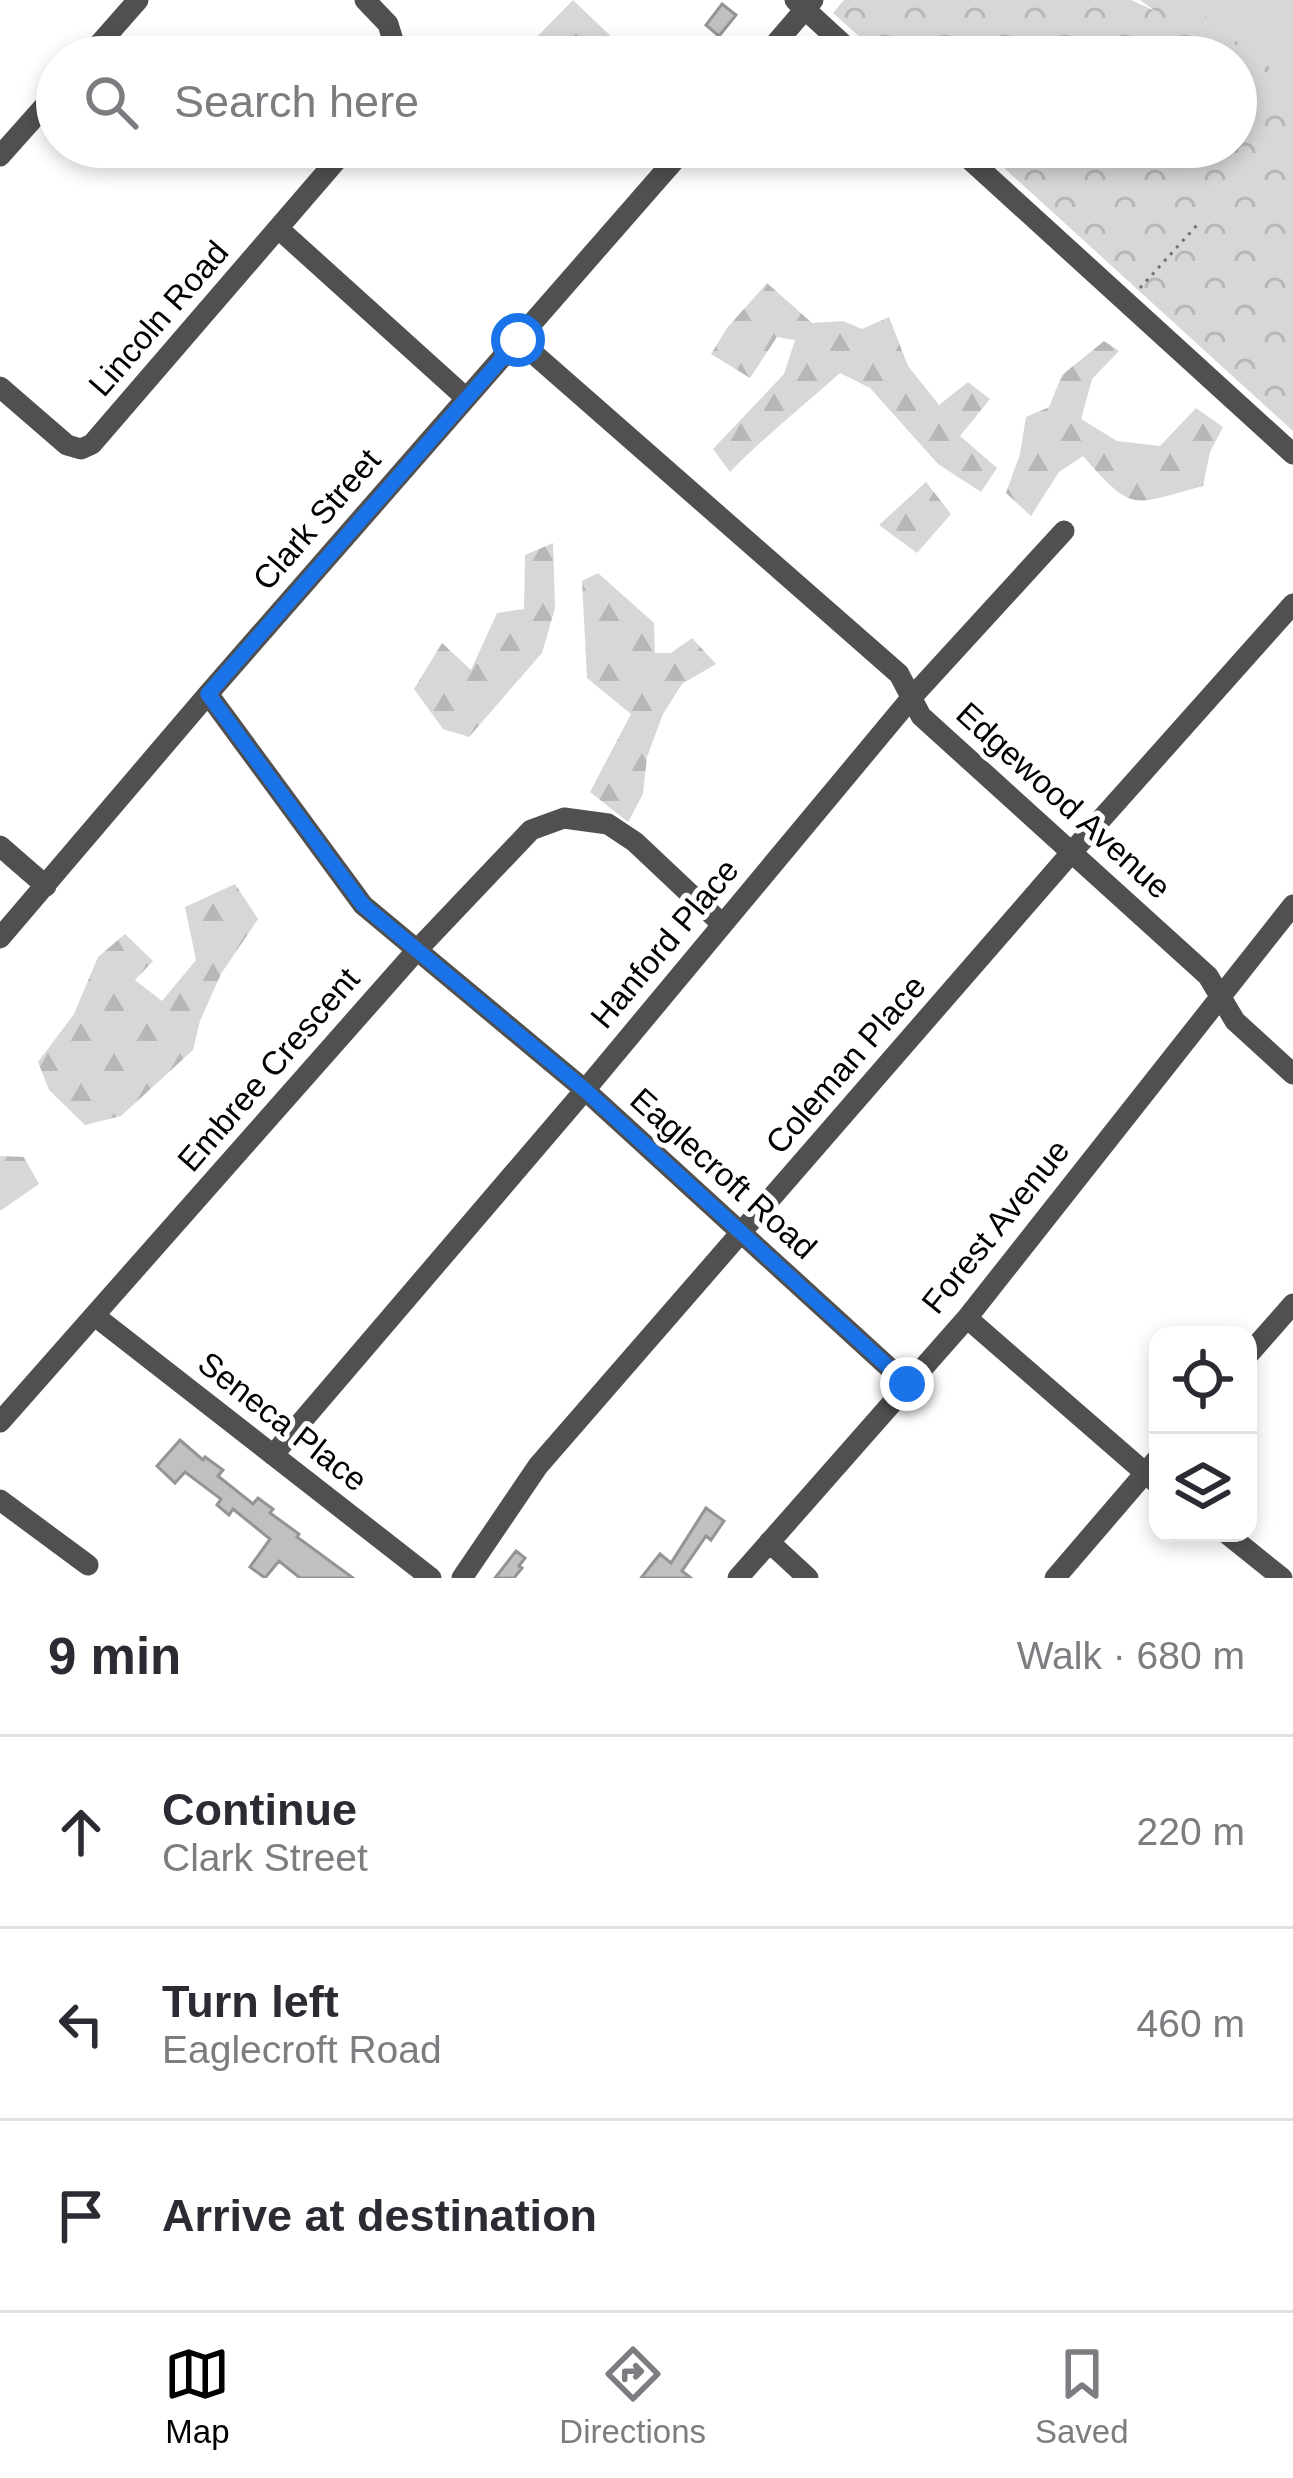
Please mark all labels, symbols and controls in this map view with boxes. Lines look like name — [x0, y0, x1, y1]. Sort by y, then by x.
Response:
search box — [36, 36, 1257, 168]
icon: search — [78, 69, 144, 135]
text: Search here — [174, 76, 419, 127]
street label: Lincoln Road — [81, 233, 236, 403]
route start — [491, 313, 545, 367]
street label: Clark Street — [245, 441, 387, 597]
street label: Edgewood Avenue — [949, 695, 1178, 906]
street label: Hanford Place — [583, 851, 746, 1035]
street label: Embree Crescent — [170, 960, 367, 1178]
street label: Coleman Place — [758, 968, 933, 1161]
street label: Eaglecroft Road — [623, 1080, 824, 1266]
street label: Forest Avenue — [914, 1132, 1077, 1320]
map controls — [1149, 1326, 1257, 1542]
button: locate — [1149, 1326, 1257, 1434]
street label: Seneca Place — [191, 1344, 374, 1499]
route end — [880, 1357, 934, 1411]
button: layers — [1149, 1434, 1257, 1542]
text: 9 min — [48, 1628, 181, 1685]
text: Walk · 680 m — [1017, 1634, 1245, 1677]
text: Continue — [162, 1784, 357, 1835]
icon: ahead — [48, 1799, 114, 1865]
text: 220 m — [1137, 1810, 1245, 1853]
text: Clark Street — [162, 1836, 368, 1879]
text: Turn left — [162, 1976, 339, 2027]
icon: left — [48, 1991, 114, 2057]
text: 460 m — [1137, 2002, 1245, 2045]
text: Eaglecroft Road — [162, 2028, 442, 2071]
icon: arrive — [48, 2183, 114, 2249]
text: Arrive at destination — [162, 2190, 597, 2241]
tab: Map — [164, 2341, 230, 2451]
tab: Directions — [559, 2341, 706, 2451]
tab: Saved — [1035, 2341, 1129, 2451]

